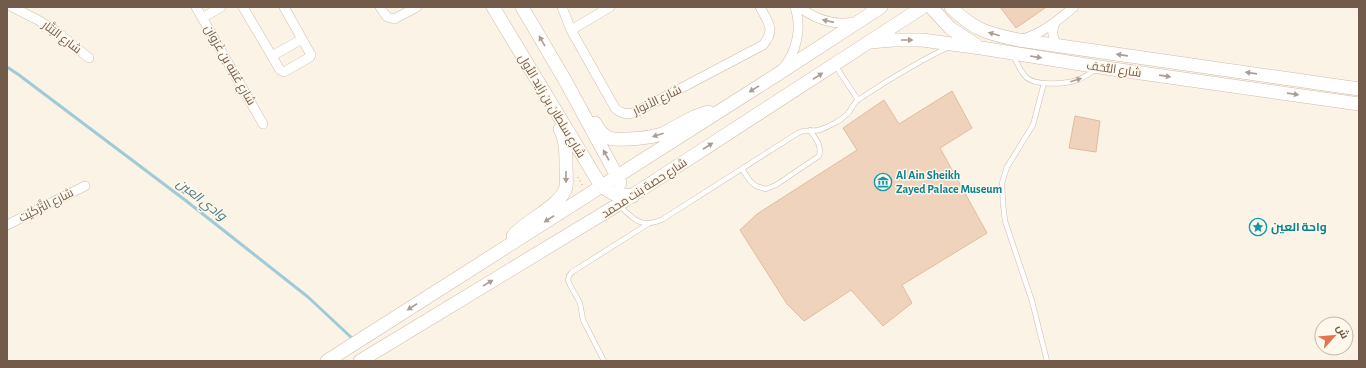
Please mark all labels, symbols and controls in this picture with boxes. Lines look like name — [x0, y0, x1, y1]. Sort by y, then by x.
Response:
street label: شارع البَتَّار — [38, 16, 85, 57]
one-way arrow — [822, 18, 834, 24]
street label: شارع عُتبَه بن غَزوان — [200, 23, 258, 108]
one-way arrow — [988, 31, 1000, 37]
one-way arrow — [539, 35, 546, 47]
one-way arrow — [901, 37, 914, 43]
street label: شارع سلطان بن زايد الأول — [515, 52, 588, 161]
one-way arrow — [1116, 52, 1129, 58]
one-way arrow — [1030, 54, 1042, 60]
street label: شارع التُّحَف — [1086, 59, 1142, 81]
one-way arrow — [1245, 70, 1257, 76]
one-way arrow — [812, 72, 823, 80]
one-way arrow — [1158, 73, 1171, 79]
one-way arrow — [1070, 77, 1082, 83]
street label: شارع الأنوار — [630, 83, 684, 119]
one-way arrow — [749, 85, 759, 93]
one-way arrow — [1287, 91, 1299, 97]
one-way arrow — [652, 132, 664, 138]
one-way arrow — [703, 142, 713, 150]
one-way arrow — [602, 149, 609, 161]
street label: شارع حصة بنت محمد — [599, 156, 690, 222]
place label: Al Ain Sheikh Zayed Palace Museum — [896, 169, 1003, 196]
one-way arrow — [563, 171, 569, 184]
museum icon: Al Ain Sheikh Zayed Palace Museum — [873, 172, 893, 192]
water label: وادي العين — [172, 177, 229, 226]
street label: شارع التَّرْكَيْت — [16, 184, 76, 226]
one-way arrow — [544, 215, 554, 223]
place icon: واحة العين — [1248, 217, 1268, 237]
place label: واحة العين — [1271, 221, 1327, 235]
one-way arrow — [482, 279, 494, 286]
one-way arrow — [407, 303, 418, 310]
north arrow — [1314, 316, 1354, 356]
text: ش — [1333, 323, 1351, 341]

